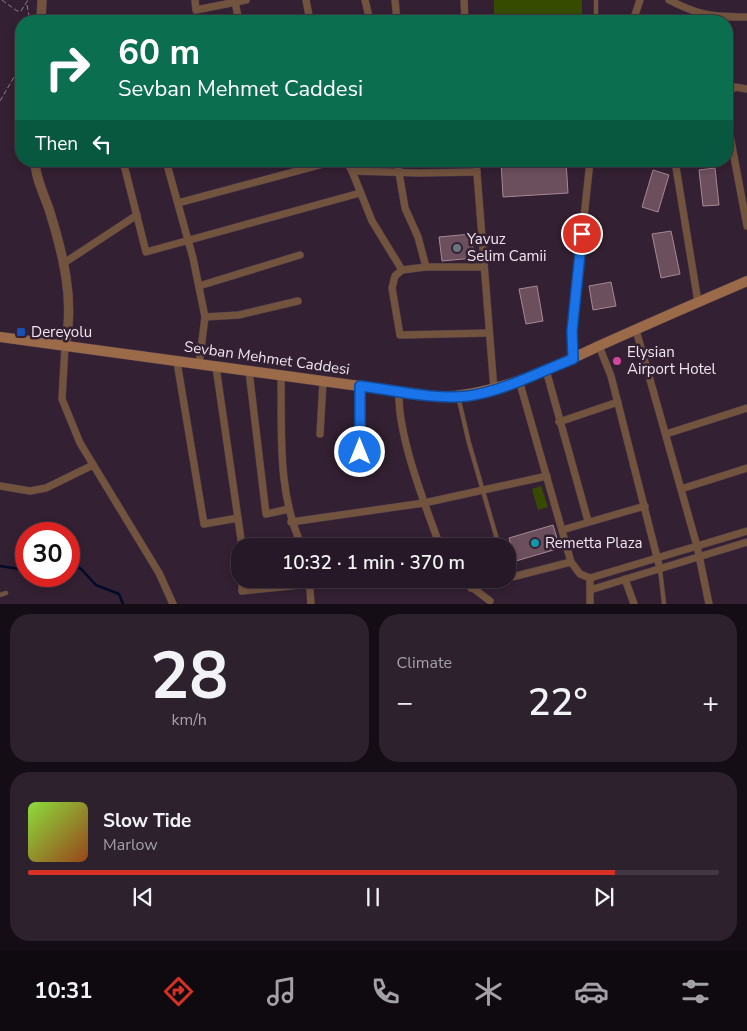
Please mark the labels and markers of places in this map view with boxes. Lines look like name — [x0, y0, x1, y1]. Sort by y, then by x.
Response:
pin — [561, 213, 603, 255]
place label: Yavuz Selim Camii — [466, 229, 546, 266]
marker: Yavuz Selim Camii — [451, 242, 463, 254]
place label: Dereyolu — [31, 322, 92, 342]
marker: Dereyolu — [15, 326, 27, 338]
place label: Elysian Airport Hotel — [627, 342, 717, 379]
marker: Elysian Airport Hotel — [611, 355, 623, 367]
place label: Remetta Plaza — [545, 533, 642, 553]
marker: Remetta Plaza — [529, 537, 541, 549]

